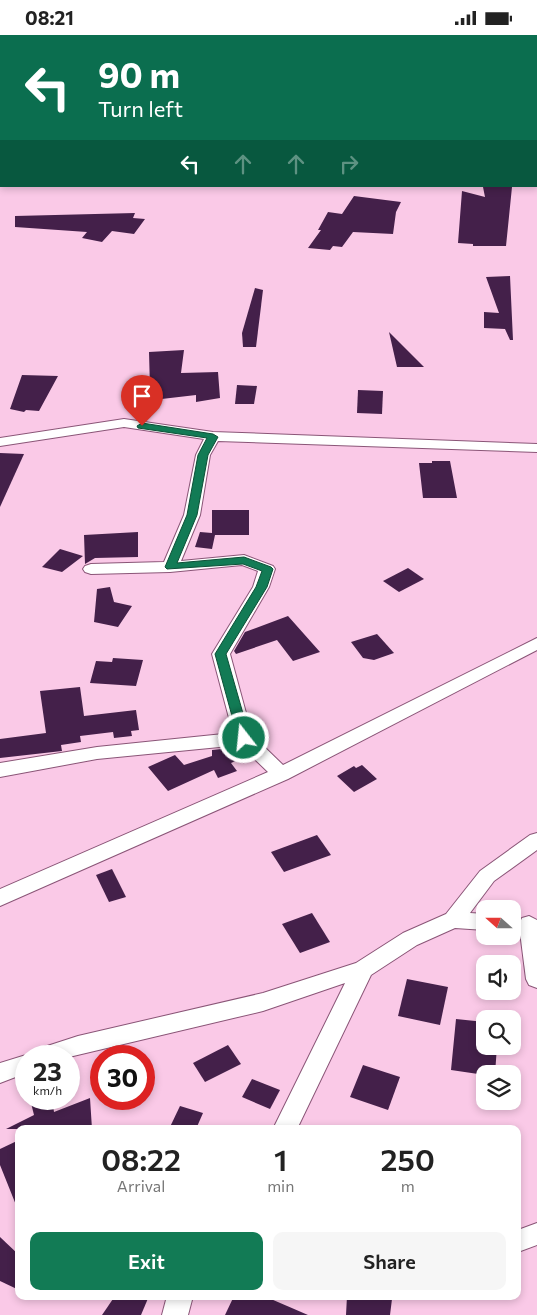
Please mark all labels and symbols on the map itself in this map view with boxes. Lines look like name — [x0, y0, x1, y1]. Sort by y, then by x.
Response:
pin — [121, 375, 163, 426]
position arrow — [217, 711, 269, 763]
north arrow — [476, 900, 521, 945]
speed limit sign: 30 — [90, 1045, 155, 1110]

